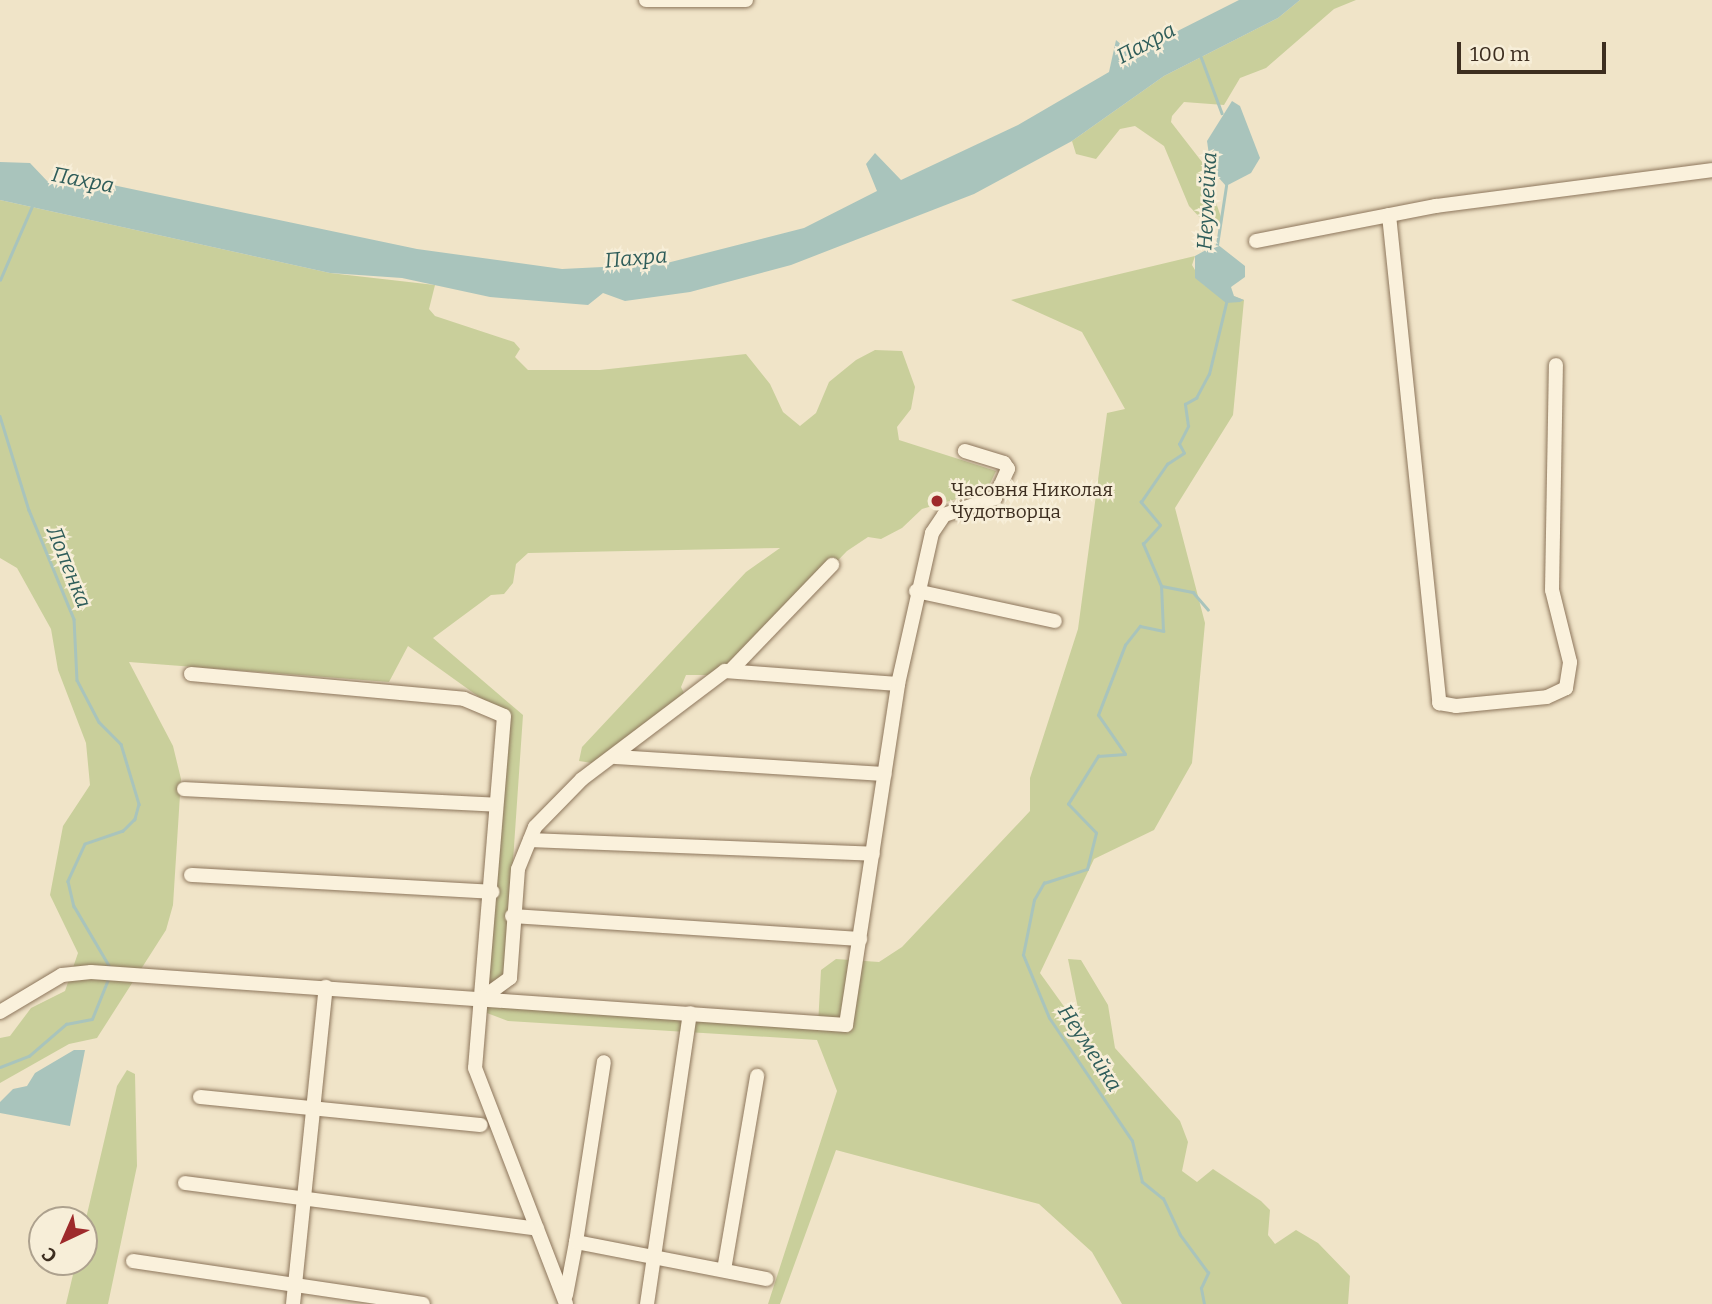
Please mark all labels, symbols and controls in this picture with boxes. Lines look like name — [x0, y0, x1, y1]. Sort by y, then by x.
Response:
water label: Пахра — [1112, 17, 1180, 69]
scale bar — [1460, 28, 1609, 72]
text: 100 m — [1470, 41, 1530, 67]
water label: Неумейка — [1192, 151, 1222, 251]
water label: Пахра — [50, 162, 116, 198]
water label: Пахра — [603, 243, 669, 273]
place label: Часовня Николая Чудотворца — [951, 479, 1113, 523]
marker: Часовня Николая Чудотворца — [929, 493, 945, 509]
water label: Лопенка — [41, 522, 97, 612]
water label: Неумейка — [1053, 1000, 1127, 1096]
north arrow — [28, 1206, 98, 1276]
text: С — [37, 1243, 62, 1267]

